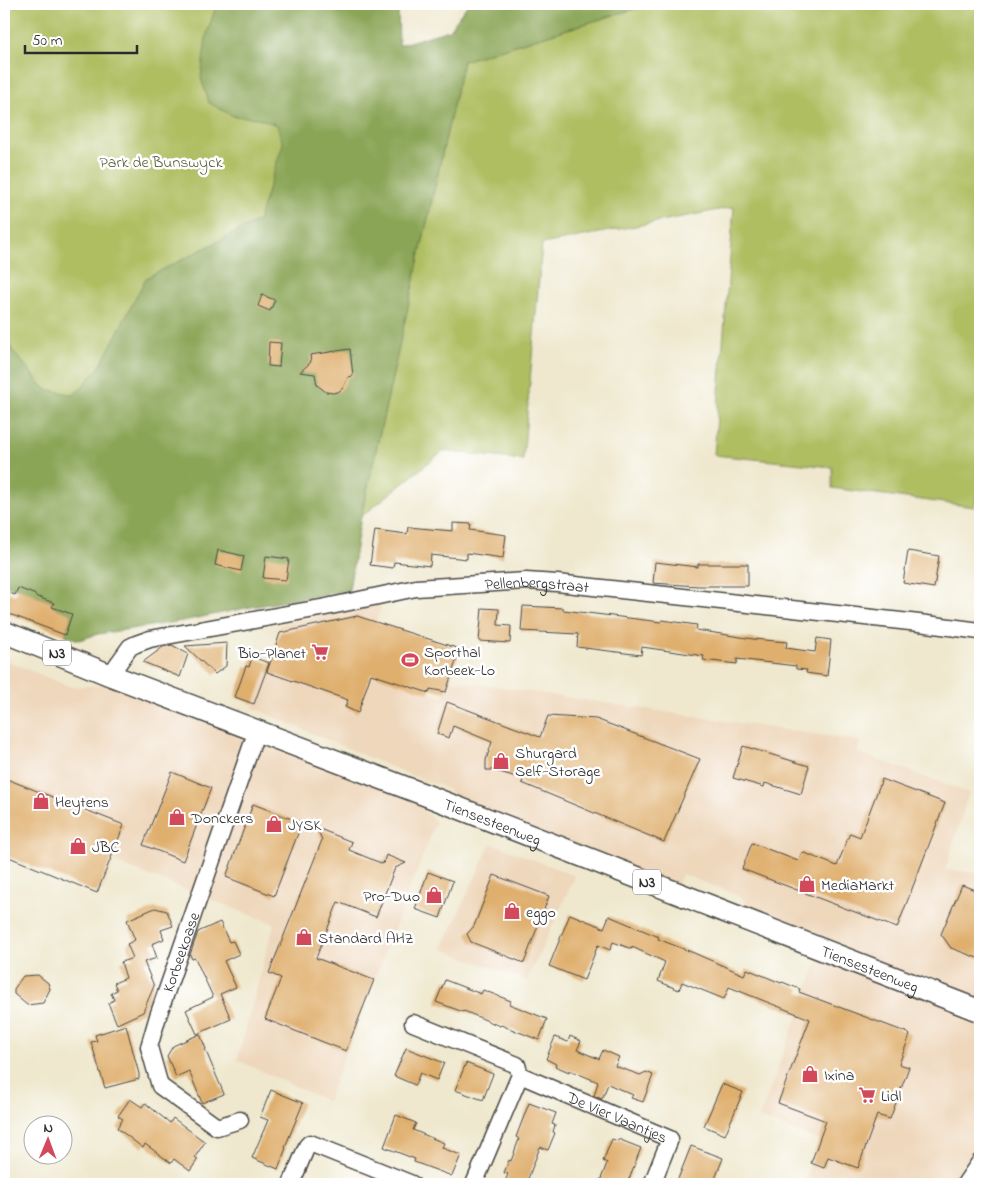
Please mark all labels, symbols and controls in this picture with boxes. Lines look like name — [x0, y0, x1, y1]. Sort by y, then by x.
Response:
scale bar — [25, 22, 138, 54]
text: 50 m — [32, 30, 63, 52]
park label: Park de Bunswyck — [100, 151, 223, 175]
street label: Pellenbergstraat — [484, 571, 591, 601]
road number: N3 — [43, 640, 71, 666]
place label: Sporthal Korbeek-Lo — [424, 641, 495, 683]
place label: Bio-Planet — [237, 642, 307, 666]
supermarket icon: Bio-Planet — [310, 642, 330, 662]
sports icon: Sporthal Korbeek-Lo — [400, 650, 420, 670]
place label: Shurgard Self-Storage — [515, 742, 601, 784]
shop icon: Shurgard Self-Storage — [491, 751, 511, 771]
shop icon: Heytens — [31, 791, 51, 811]
place label: Heytens — [55, 791, 109, 815]
street label: Tiensesteenweg — [440, 793, 544, 853]
shop icon: Donckers — [167, 807, 187, 827]
place label: Donckers — [190, 807, 253, 831]
shop icon: JYSK — [264, 814, 284, 834]
place label: JYSK — [288, 814, 321, 838]
shop icon: JBC — [68, 836, 88, 856]
place label: JBC — [92, 836, 120, 860]
road number: N3 — [633, 870, 661, 894]
shop icon: MediaMarkt — [797, 874, 817, 894]
place label: MediaMarkt — [821, 874, 895, 898]
place label: Pro-Duo — [363, 885, 420, 909]
shop icon: Pro-Duo — [424, 885, 444, 905]
shop icon: eggo — [502, 901, 522, 921]
place label: eggo — [526, 901, 556, 925]
street label: Korbeekoase — [157, 908, 207, 996]
shop icon: Standard AHZ — [294, 927, 314, 947]
place label: Standard AHZ — [318, 927, 414, 951]
street label: Tiensesteenweg — [817, 940, 922, 1000]
shop icon: Ixina — [800, 1064, 820, 1084]
place label: Ixina — [824, 1064, 854, 1088]
supermarket icon: Lidl — [857, 1085, 877, 1105]
place label: Lidl — [881, 1085, 902, 1109]
street label: De Vier Vaantjes — [562, 1086, 671, 1150]
north arrow — [22, 1116, 72, 1166]
text: N — [43, 1118, 53, 1139]

